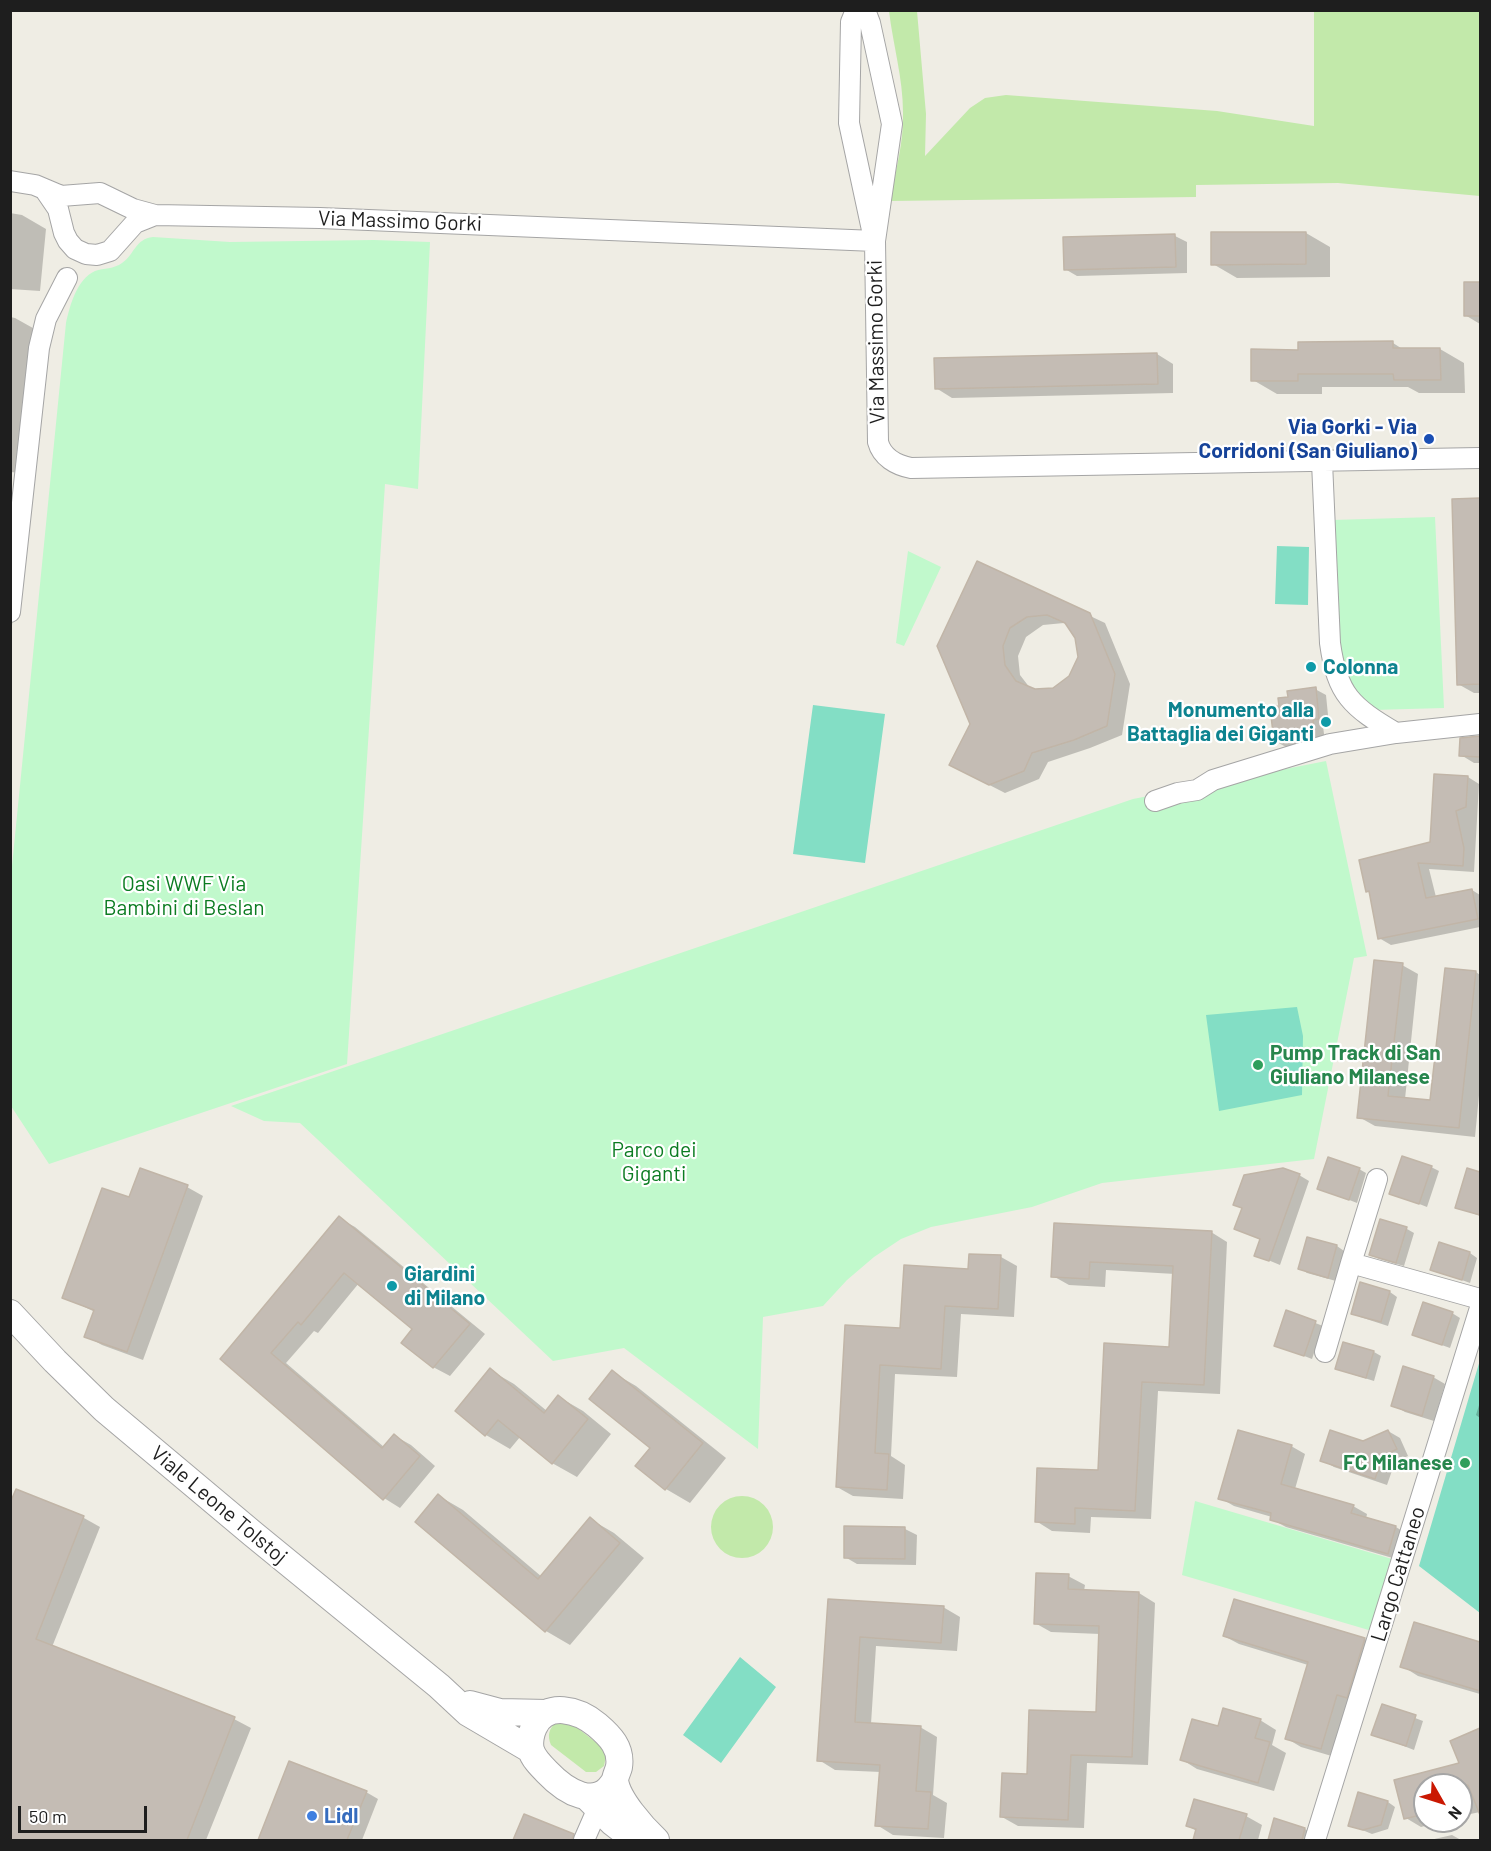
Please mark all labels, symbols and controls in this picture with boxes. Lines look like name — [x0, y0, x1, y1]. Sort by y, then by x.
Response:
street label: Via Massimo Gorki — [317, 206, 483, 236]
street label: Via Massimo Gorki — [862, 260, 890, 424]
place label: Via Gorki - Via Corridoni (San Giuliano) — [1198, 414, 1417, 464]
marker: Via Gorki - Via Corridoni (San Giuliano) — [1422, 432, 1436, 446]
place label: Colonna — [1323, 654, 1398, 680]
marker: Colonna — [1304, 660, 1318, 674]
place label: Monumento alla Battaglia dei Giganti — [1127, 697, 1314, 747]
marker: Monumento alla Battaglia dei Giganti — [1319, 715, 1333, 729]
park label: Oasi WWF Via Bambini di Beslan — [104, 871, 264, 921]
place label: Pump Track di San Giuliano Milanese — [1270, 1040, 1441, 1090]
marker: Pump Track di San Giuliano Milanese — [1251, 1058, 1265, 1072]
park label: Parco dei Giganti — [611, 1137, 697, 1187]
place label: Giardini di Milano — [404, 1261, 485, 1311]
marker: Giardini di Milano — [385, 1279, 399, 1293]
street label: Viale Leone Tolstoj — [146, 1441, 292, 1569]
place label: FC Milanese — [1343, 1450, 1453, 1476]
marker: FC Milanese — [1458, 1456, 1472, 1470]
street label: Largo Cattaneo — [1365, 1503, 1431, 1645]
north arrow — [1413, 1773, 1473, 1833]
scale bar — [21, 1794, 150, 1832]
place label: Lidl — [324, 1803, 358, 1829]
text: N — [1445, 1803, 1467, 1823]
text: 50 m — [29, 1805, 67, 1827]
marker: Lidl — [305, 1809, 319, 1823]

